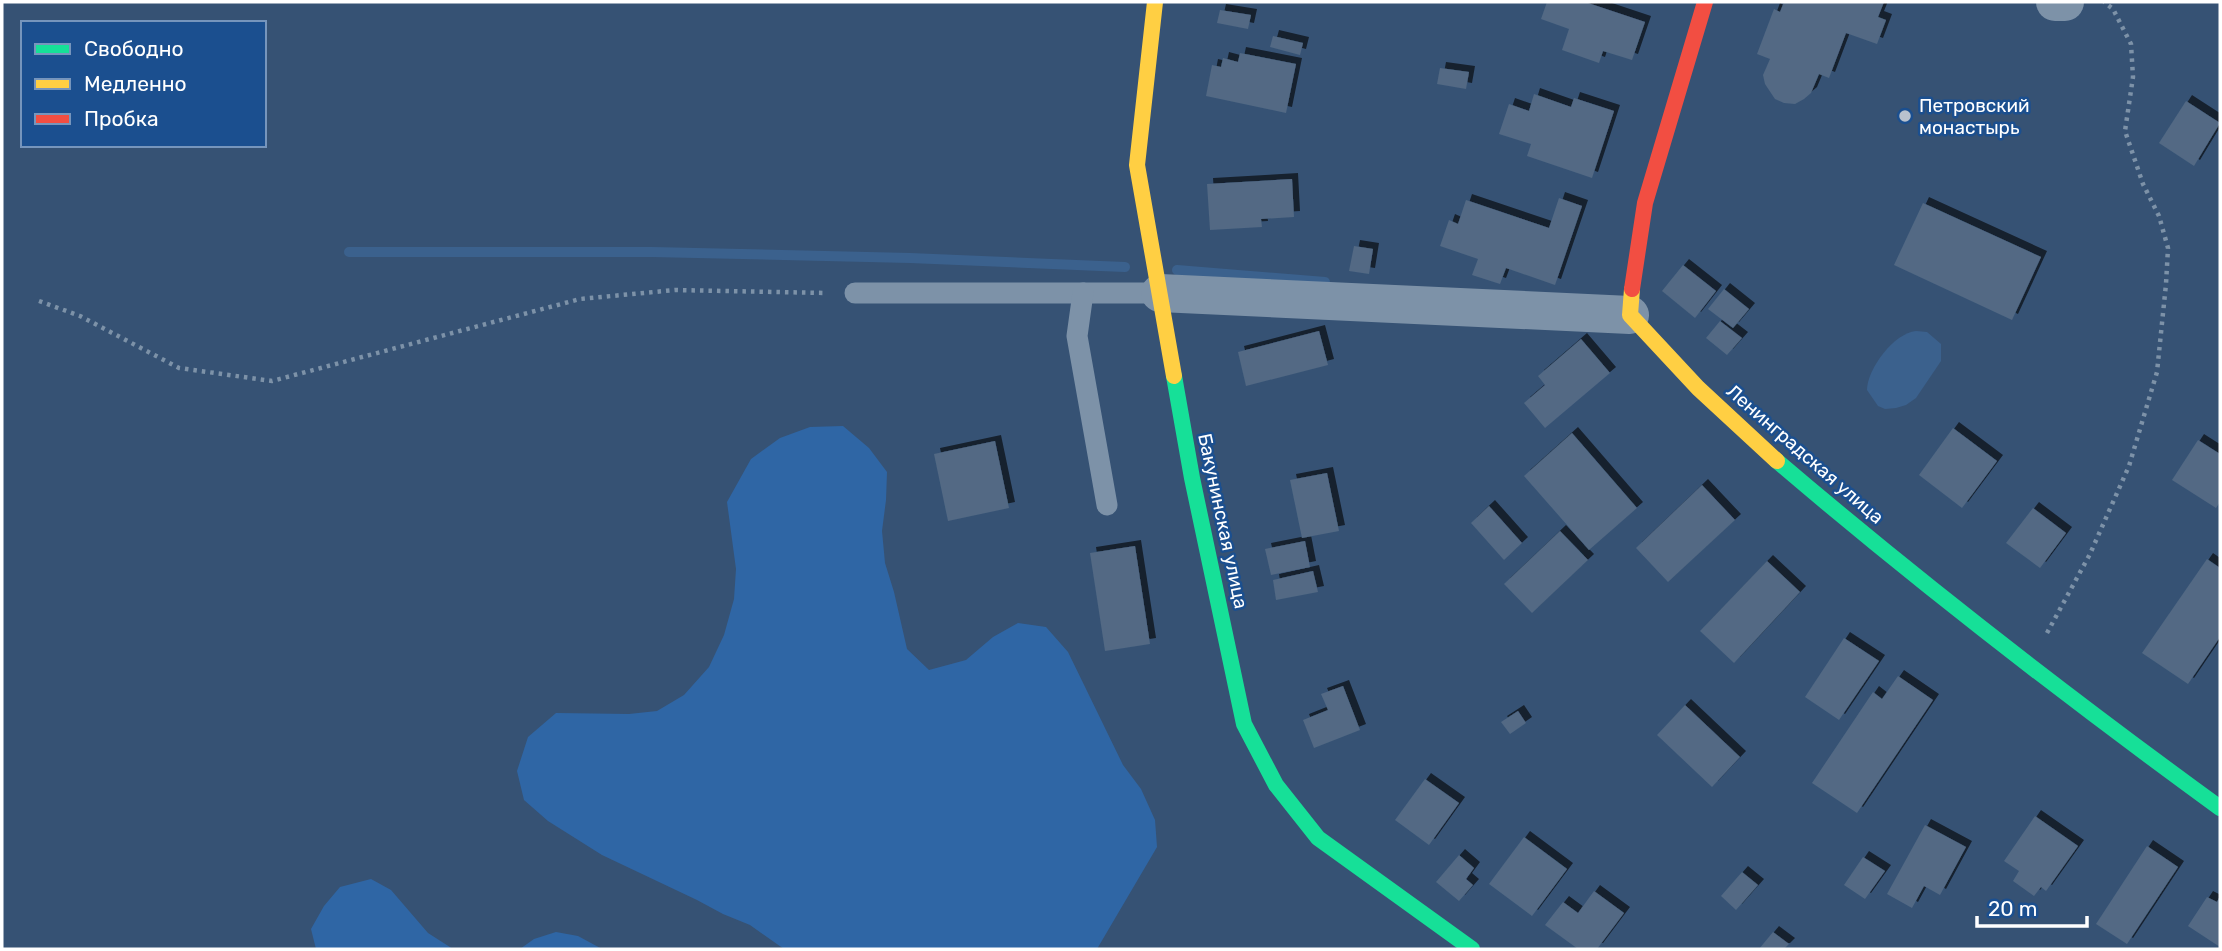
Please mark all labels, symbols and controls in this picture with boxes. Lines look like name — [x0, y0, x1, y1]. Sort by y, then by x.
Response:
legend — [21, 21, 266, 147]
text: Свободно — [84, 36, 184, 61]
text: Медленно — [84, 71, 187, 96]
place label: Петровский монастырь — [1919, 94, 2030, 139]
text: Пробка — [84, 106, 159, 131]
marker: Петровский монастырь — [1897, 108, 1913, 124]
street label: Ленинградская улица — [1722, 379, 1888, 529]
street label: Бакунинская улица — [1193, 431, 1253, 611]
scale bar — [1977, 884, 2087, 928]
text: 20 m — [1988, 896, 2037, 921]

